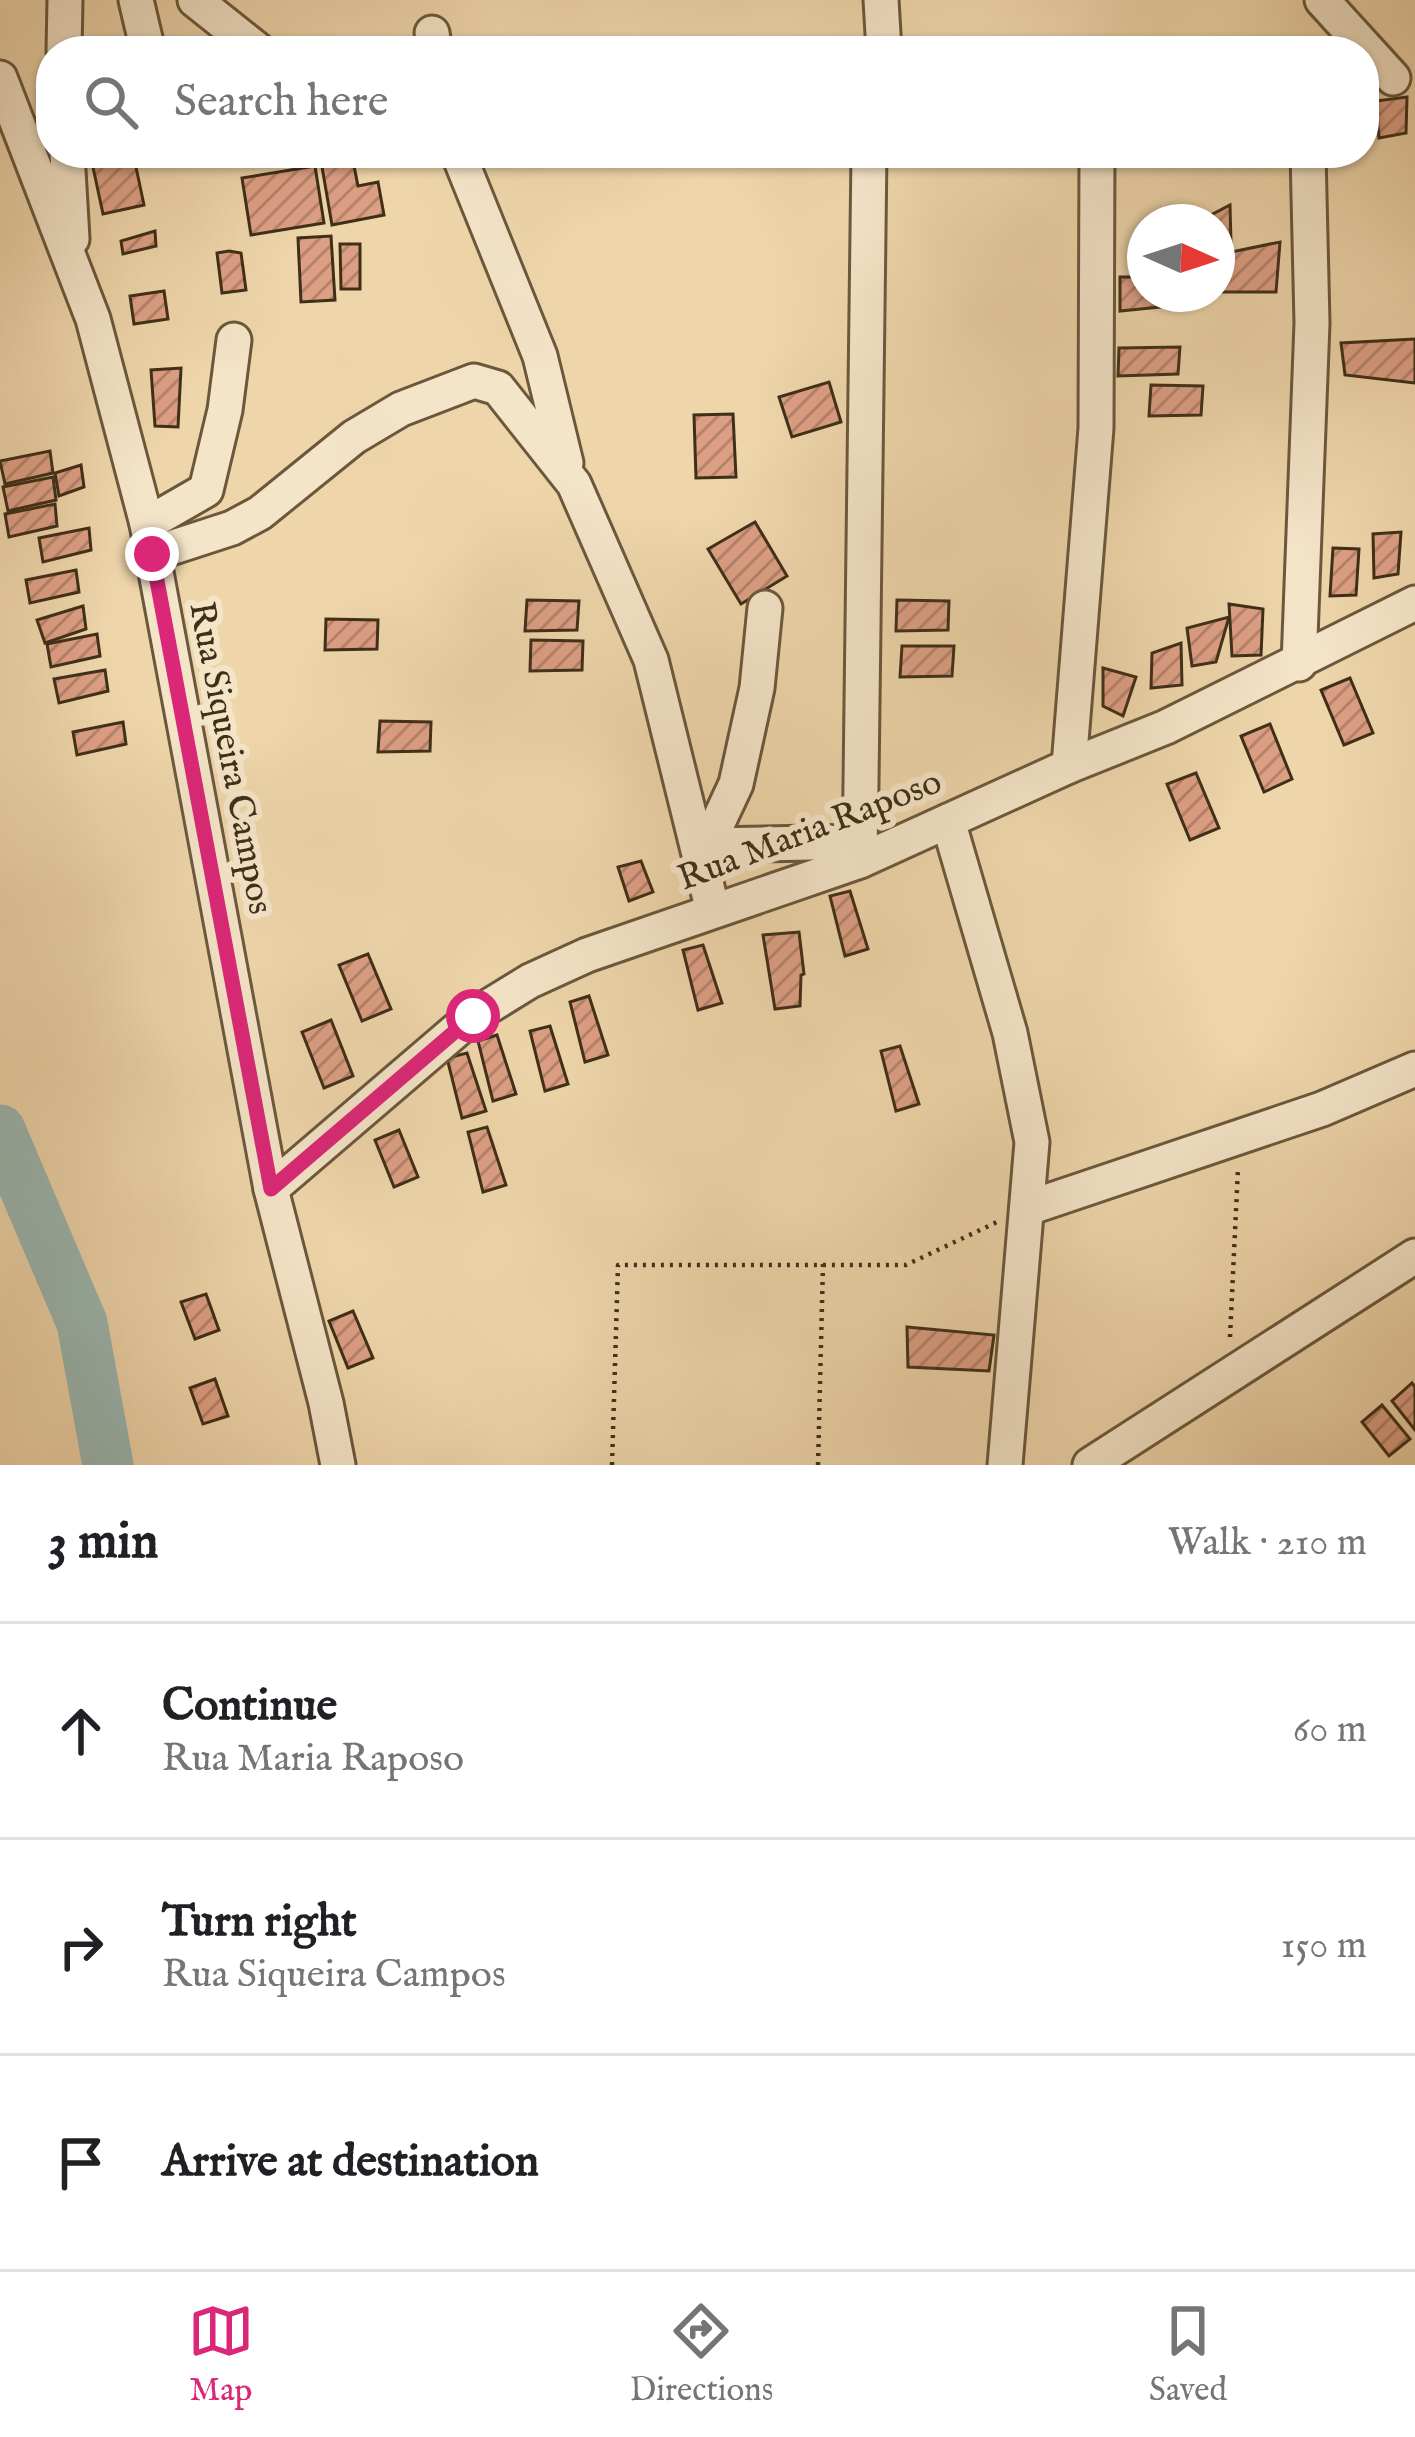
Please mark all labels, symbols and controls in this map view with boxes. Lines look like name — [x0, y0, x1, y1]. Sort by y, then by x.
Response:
search box — [36, 36, 1379, 168]
icon: search — [78, 69, 144, 135]
text: Search here — [174, 74, 388, 131]
north arrow — [1127, 204, 1235, 312]
route end — [125, 527, 179, 581]
street label: Rua Siqueira Campos — [177, 598, 283, 918]
street label: Rua Maria Raposo — [672, 760, 948, 902]
route start — [446, 989, 500, 1043]
text: 3 min — [48, 1511, 158, 1576]
text: Walk · 210 m — [1168, 1519, 1367, 1568]
text: Continue — [162, 1678, 337, 1735]
icon: ahead — [48, 1698, 114, 1764]
text: 60 m — [1293, 1706, 1367, 1755]
text: Rua Maria Raposo — [162, 1735, 464, 1784]
text: Turn right — [162, 1894, 357, 1951]
icon: right — [48, 1914, 114, 1980]
text: 150 m — [1281, 1922, 1367, 1971]
text: Rua Siqueira Campos — [162, 1951, 506, 2000]
icon: arrive — [48, 2130, 114, 2196]
text: Arrive at destination — [162, 2134, 539, 2191]
tab: Map — [188, 2298, 254, 2412]
tab: Directions — [630, 2298, 773, 2412]
tab: Saved — [1149, 2298, 1227, 2412]

